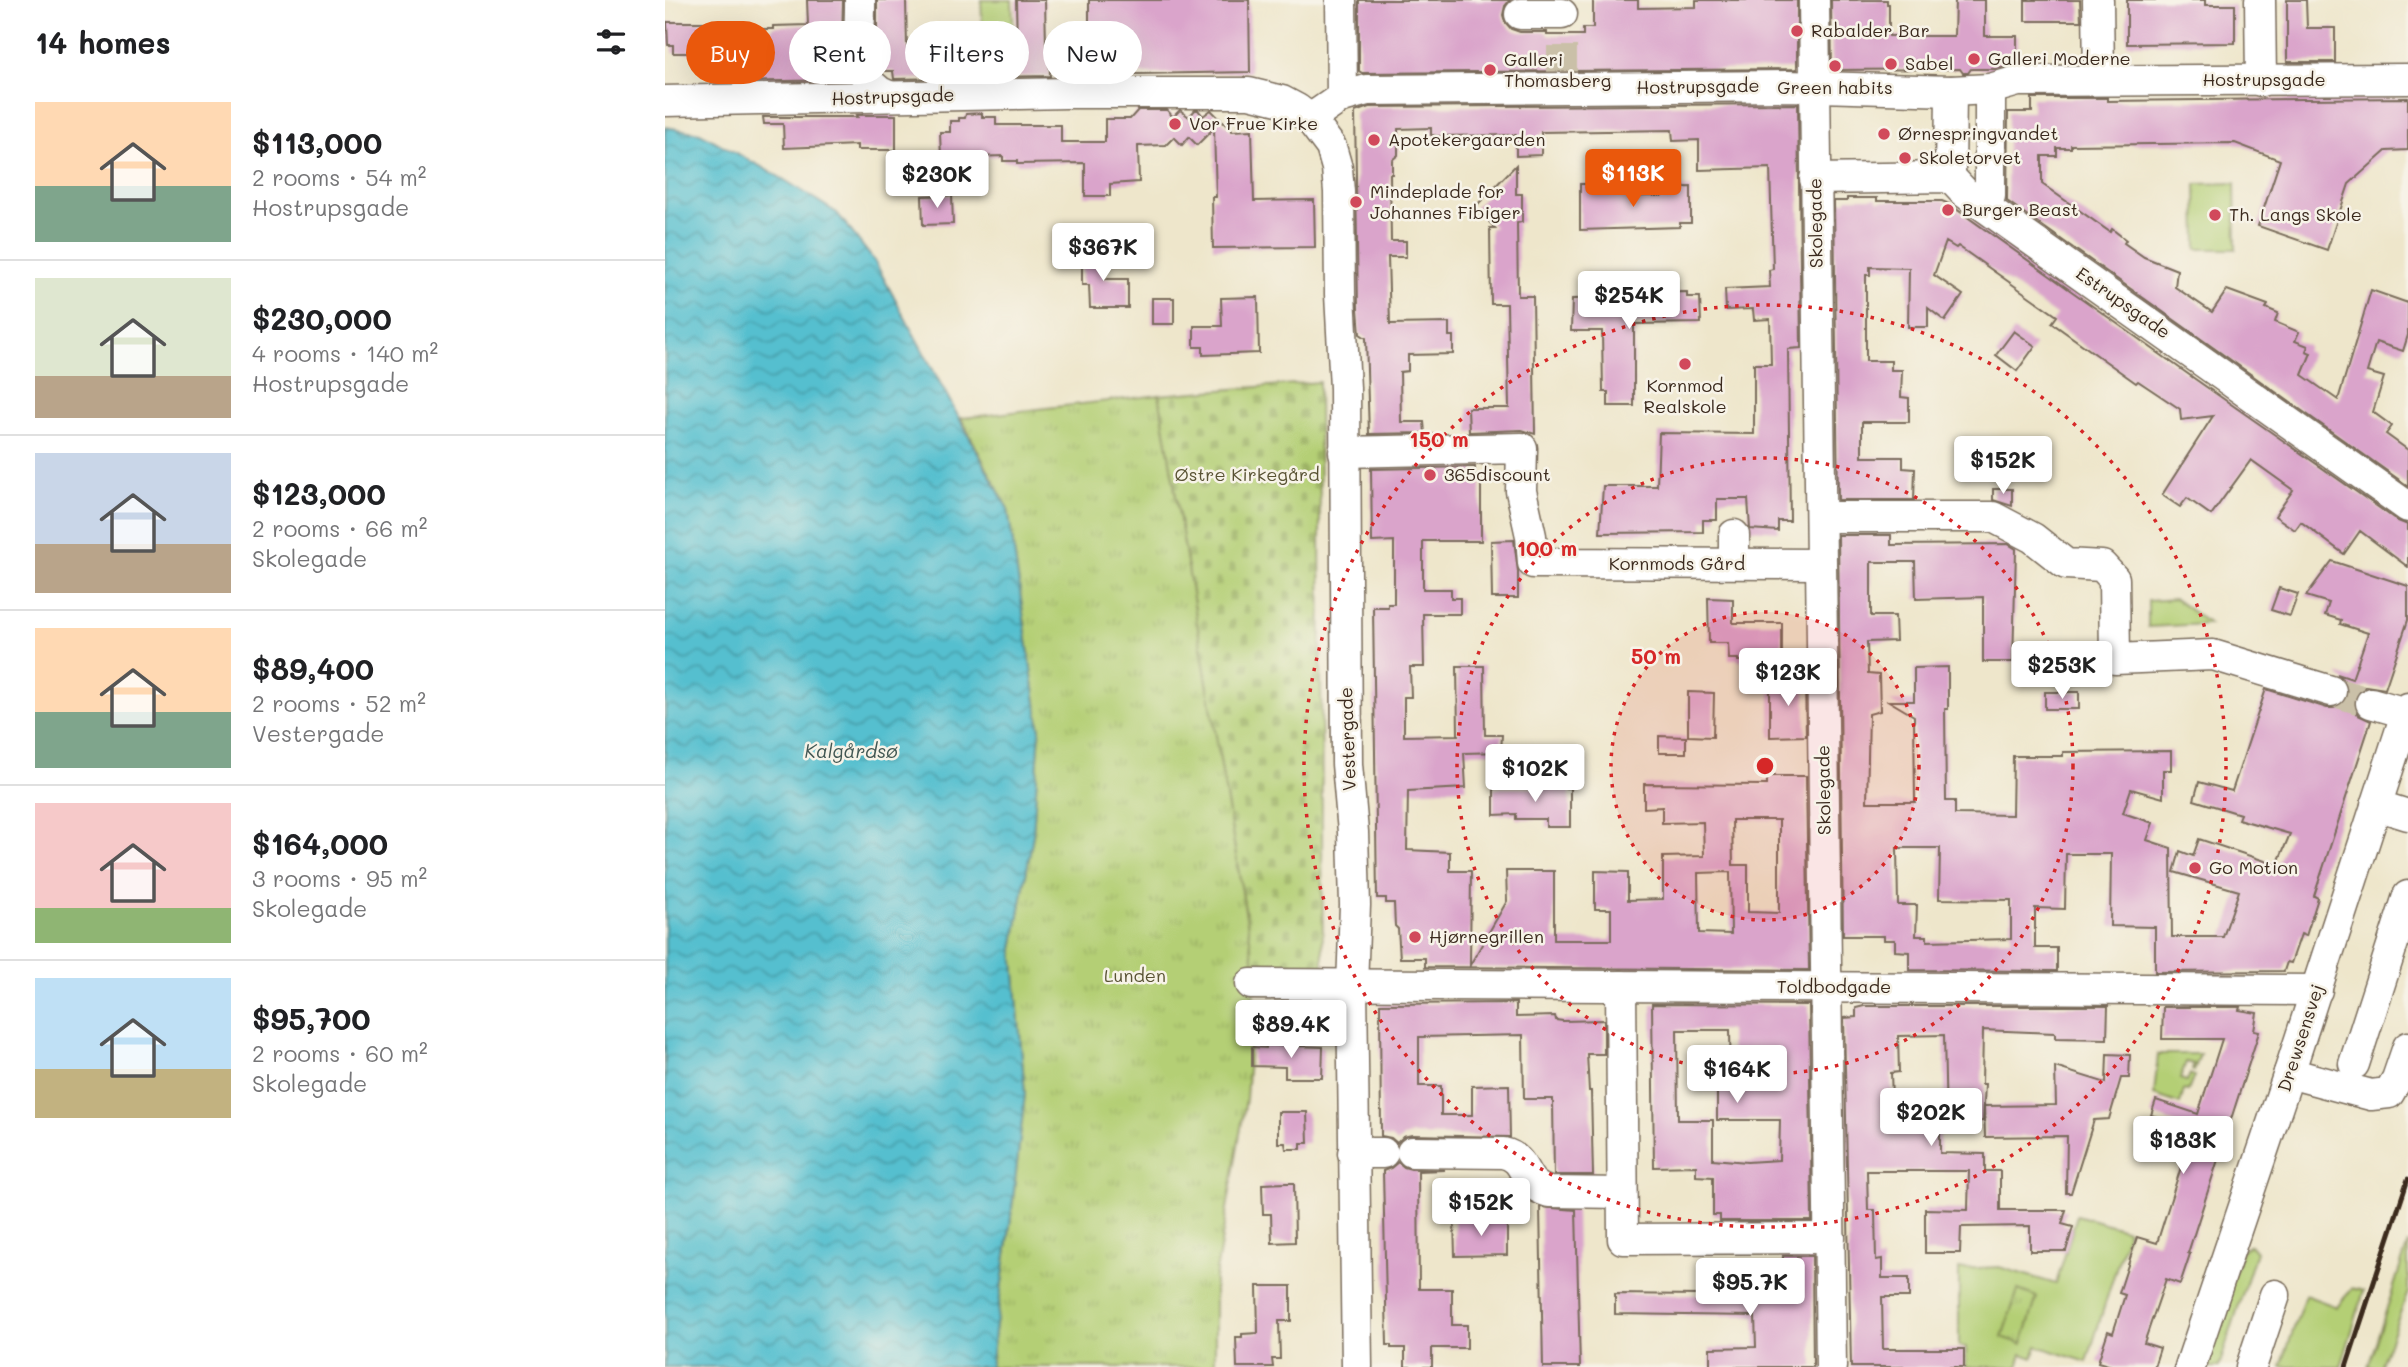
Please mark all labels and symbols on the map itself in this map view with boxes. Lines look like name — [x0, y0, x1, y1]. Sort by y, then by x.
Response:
place label: Rabalder Bar — [1811, 18, 1930, 42]
marker: Rabalder Bar — [1789, 23, 1805, 39]
place label: Galleri Moderne — [1988, 46, 2131, 70]
place label: Galleri Thomasberg — [1504, 47, 1611, 92]
place label: Sabel — [1905, 51, 1953, 75]
marker: Galleri Moderne — [1966, 51, 1982, 67]
marker: Sabel — [1883, 56, 1899, 72]
marker: Green habits — [1827, 58, 1843, 74]
marker: Galleri Thomasberg — [1482, 62, 1498, 78]
street label: Hostrupsgade — [2202, 67, 2326, 91]
street label: Hostrupsgade — [1636, 73, 1760, 99]
place label: Green habits — [1777, 75, 1893, 99]
street label: Hostrupsgade — [831, 82, 955, 110]
place label: Vor Frue Kirke — [1189, 111, 1318, 135]
marker: Vor Frue Kirke — [1167, 116, 1183, 132]
place label: Ørnespringvandet — [1898, 121, 2058, 145]
marker: Ørnespringvandet — [1876, 126, 1892, 142]
place label: Apotekergaarden — [1388, 127, 1545, 151]
marker: Apotekergaarden — [1366, 132, 1382, 148]
place label: Skoletorvet — [1919, 145, 2021, 169]
pin: $230K — [888, 150, 986, 210]
pin: $113K — [1584, 150, 1682, 209]
marker: Skoletorvet — [1897, 150, 1913, 166]
street label: Skolegade — [1802, 178, 1828, 268]
place label: Mindeplade for Johannes Fibiger — [1370, 179, 1521, 224]
marker: Mindeplade for Johannes Fibiger — [1348, 194, 1364, 210]
place label: Burger Beast — [1962, 197, 2079, 221]
marker: Burger Beast — [1940, 202, 1956, 218]
place label: Th. Langs Skole — [2229, 202, 2362, 226]
marker: Th. Langs Skole — [2207, 207, 2223, 223]
pin: $367K — [1054, 224, 1152, 283]
street label: Estrupsgade — [2072, 261, 2175, 344]
pin: $254K — [1580, 272, 1678, 331]
marker: Kornmod Realskole — [1677, 356, 1693, 372]
place label: Kornmod Realskole — [1643, 373, 1727, 418]
text: 150 m — [1409, 425, 1469, 452]
pin: $152K — [1954, 436, 2052, 496]
park label: Østre Kirkegård — [1174, 462, 1320, 486]
place label: 365discount — [1444, 462, 1551, 486]
marker: 365discount — [1422, 467, 1438, 483]
text: 100 m — [1517, 534, 1577, 561]
street label: Kornmods Gård — [1609, 551, 1745, 575]
text: 50 m — [1631, 642, 1681, 669]
pin: $253K — [2013, 642, 2111, 701]
pin: $123K — [1739, 648, 1837, 708]
street label: Vestergade — [1333, 687, 1361, 791]
water label: Kalgårdsø — [804, 738, 898, 763]
pin: $102K — [1486, 744, 1584, 804]
street label: Skolegade — [1810, 745, 1836, 835]
centre of rings — [1753, 754, 1777, 778]
place label: Go Motion — [2209, 855, 2298, 879]
marker: Go Motion — [2187, 860, 2203, 876]
place label: Hjørnegrillen — [1429, 924, 1544, 948]
marker: Hjørnegrillen — [1407, 929, 1423, 945]
park label: Lunden — [1104, 963, 1166, 987]
street label: Toldbodgade — [1777, 974, 1891, 998]
street label: Drewsensvej — [2271, 981, 2329, 1095]
pin: $89.4K — [1234, 1000, 1348, 1060]
pin: $164K — [1688, 1046, 1786, 1105]
pin: $202K — [1882, 1088, 1980, 1148]
pin: $183K — [2134, 1116, 2232, 1176]
pin: $152K — [1432, 1178, 1530, 1238]
pin: $95.7K — [1693, 1258, 1807, 1318]

